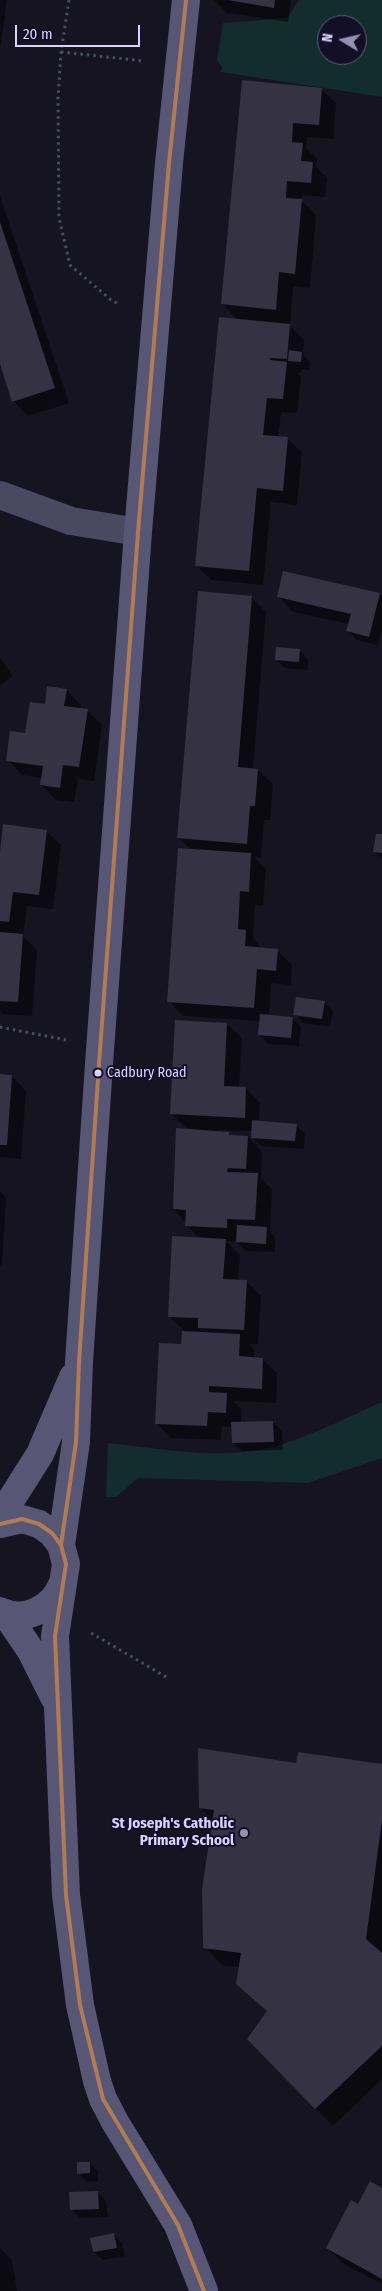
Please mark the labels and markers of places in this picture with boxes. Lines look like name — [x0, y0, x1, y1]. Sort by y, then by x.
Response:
place label: Cadbury Road — [107, 1065, 187, 1081]
marker: Cadbury Road — [93, 1068, 103, 1078]
place label: St Joseph's Catholic Primary School — [112, 1815, 234, 1850]
marker: St Joseph's Catholic Primary School — [238, 1827, 250, 1839]

